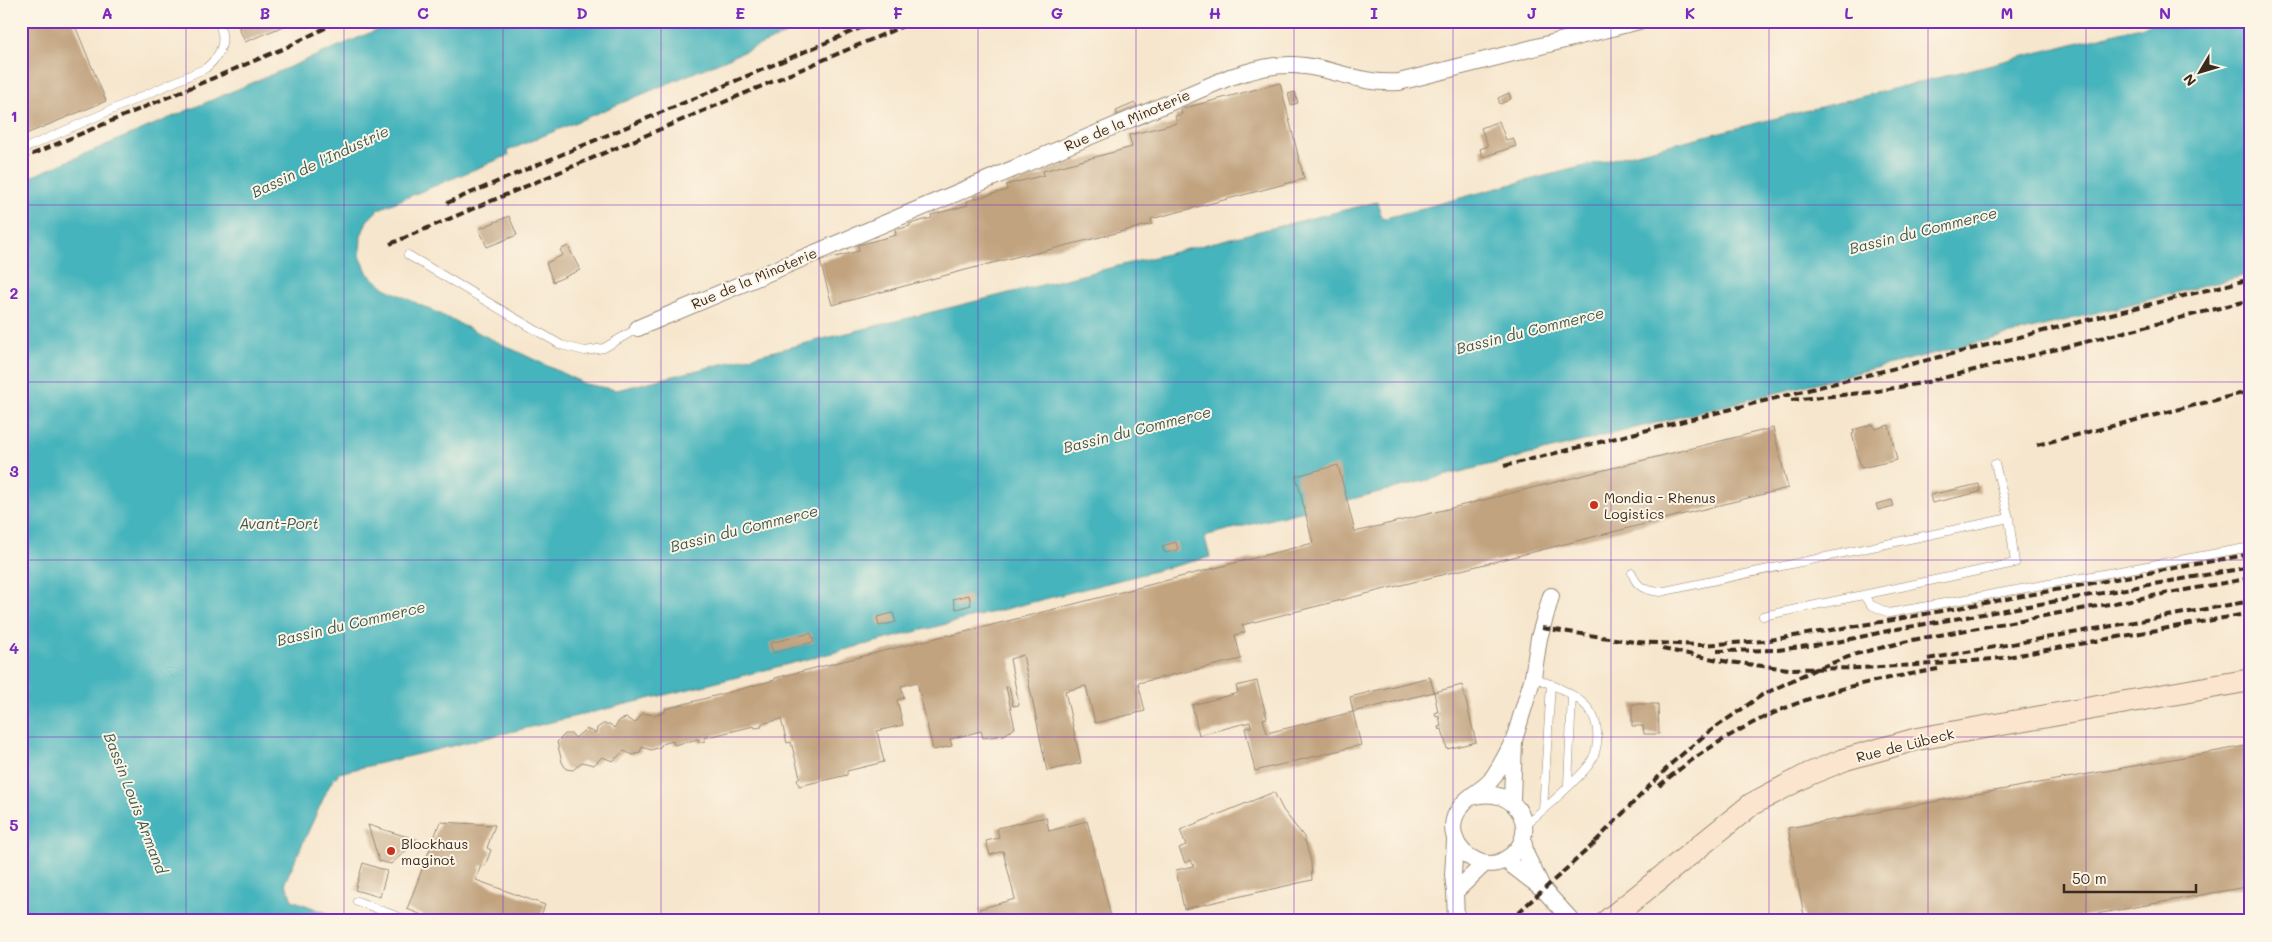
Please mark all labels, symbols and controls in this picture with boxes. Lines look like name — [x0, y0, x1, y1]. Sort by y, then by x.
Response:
text: A — [101, 2, 113, 23]
text: B — [260, 2, 270, 23]
text: C — [417, 2, 429, 23]
text: D — [576, 2, 588, 23]
text: E — [735, 2, 745, 23]
text: F — [893, 2, 903, 23]
text: G — [1051, 2, 1063, 23]
text: H — [1209, 2, 1221, 23]
text: I — [1370, 2, 1378, 23]
text: J — [1527, 2, 1537, 23]
text: K — [1685, 2, 1695, 23]
text: L — [1844, 2, 1854, 23]
text: M — [2001, 2, 2013, 23]
text: N — [2159, 2, 2171, 23]
north arrow — [2174, 48, 2224, 98]
text: N — [2179, 70, 2200, 90]
street label: Rue de la Minoterie — [1061, 85, 1193, 155]
text: 1 — [10, 105, 18, 126]
water label: Bassin de l'Industrie — [248, 120, 392, 202]
water label: Bassin du Commerce — [1847, 202, 1999, 258]
street label: Rue de la Minoterie — [688, 243, 820, 313]
text: 2 — [10, 282, 19, 303]
water label: Bassin du Commerce — [1454, 302, 1606, 358]
water label: Bassin du Commerce — [1061, 401, 1213, 457]
text: 3 — [9, 460, 19, 481]
place label: Mondia - Rhenus Logistics — [1604, 488, 1716, 523]
marker: Mondia - Rhenus Logistics — [1588, 499, 1600, 511]
water label: Bassin du Commerce — [668, 500, 820, 556]
water label: Avant-Port — [239, 513, 319, 533]
water label: Bassin du Commerce — [275, 596, 427, 650]
text: 4 — [9, 637, 19, 658]
street label: Rue de Lübeck — [1854, 724, 1956, 766]
water label: Bassin Louis Armand — [100, 730, 173, 878]
text: 5 — [9, 814, 19, 835]
place label: Blockhaus maginot — [401, 834, 468, 869]
marker: Blockhaus maginot — [385, 845, 397, 857]
scale bar — [2064, 862, 2197, 894]
text: 50 m — [2072, 868, 2107, 888]

